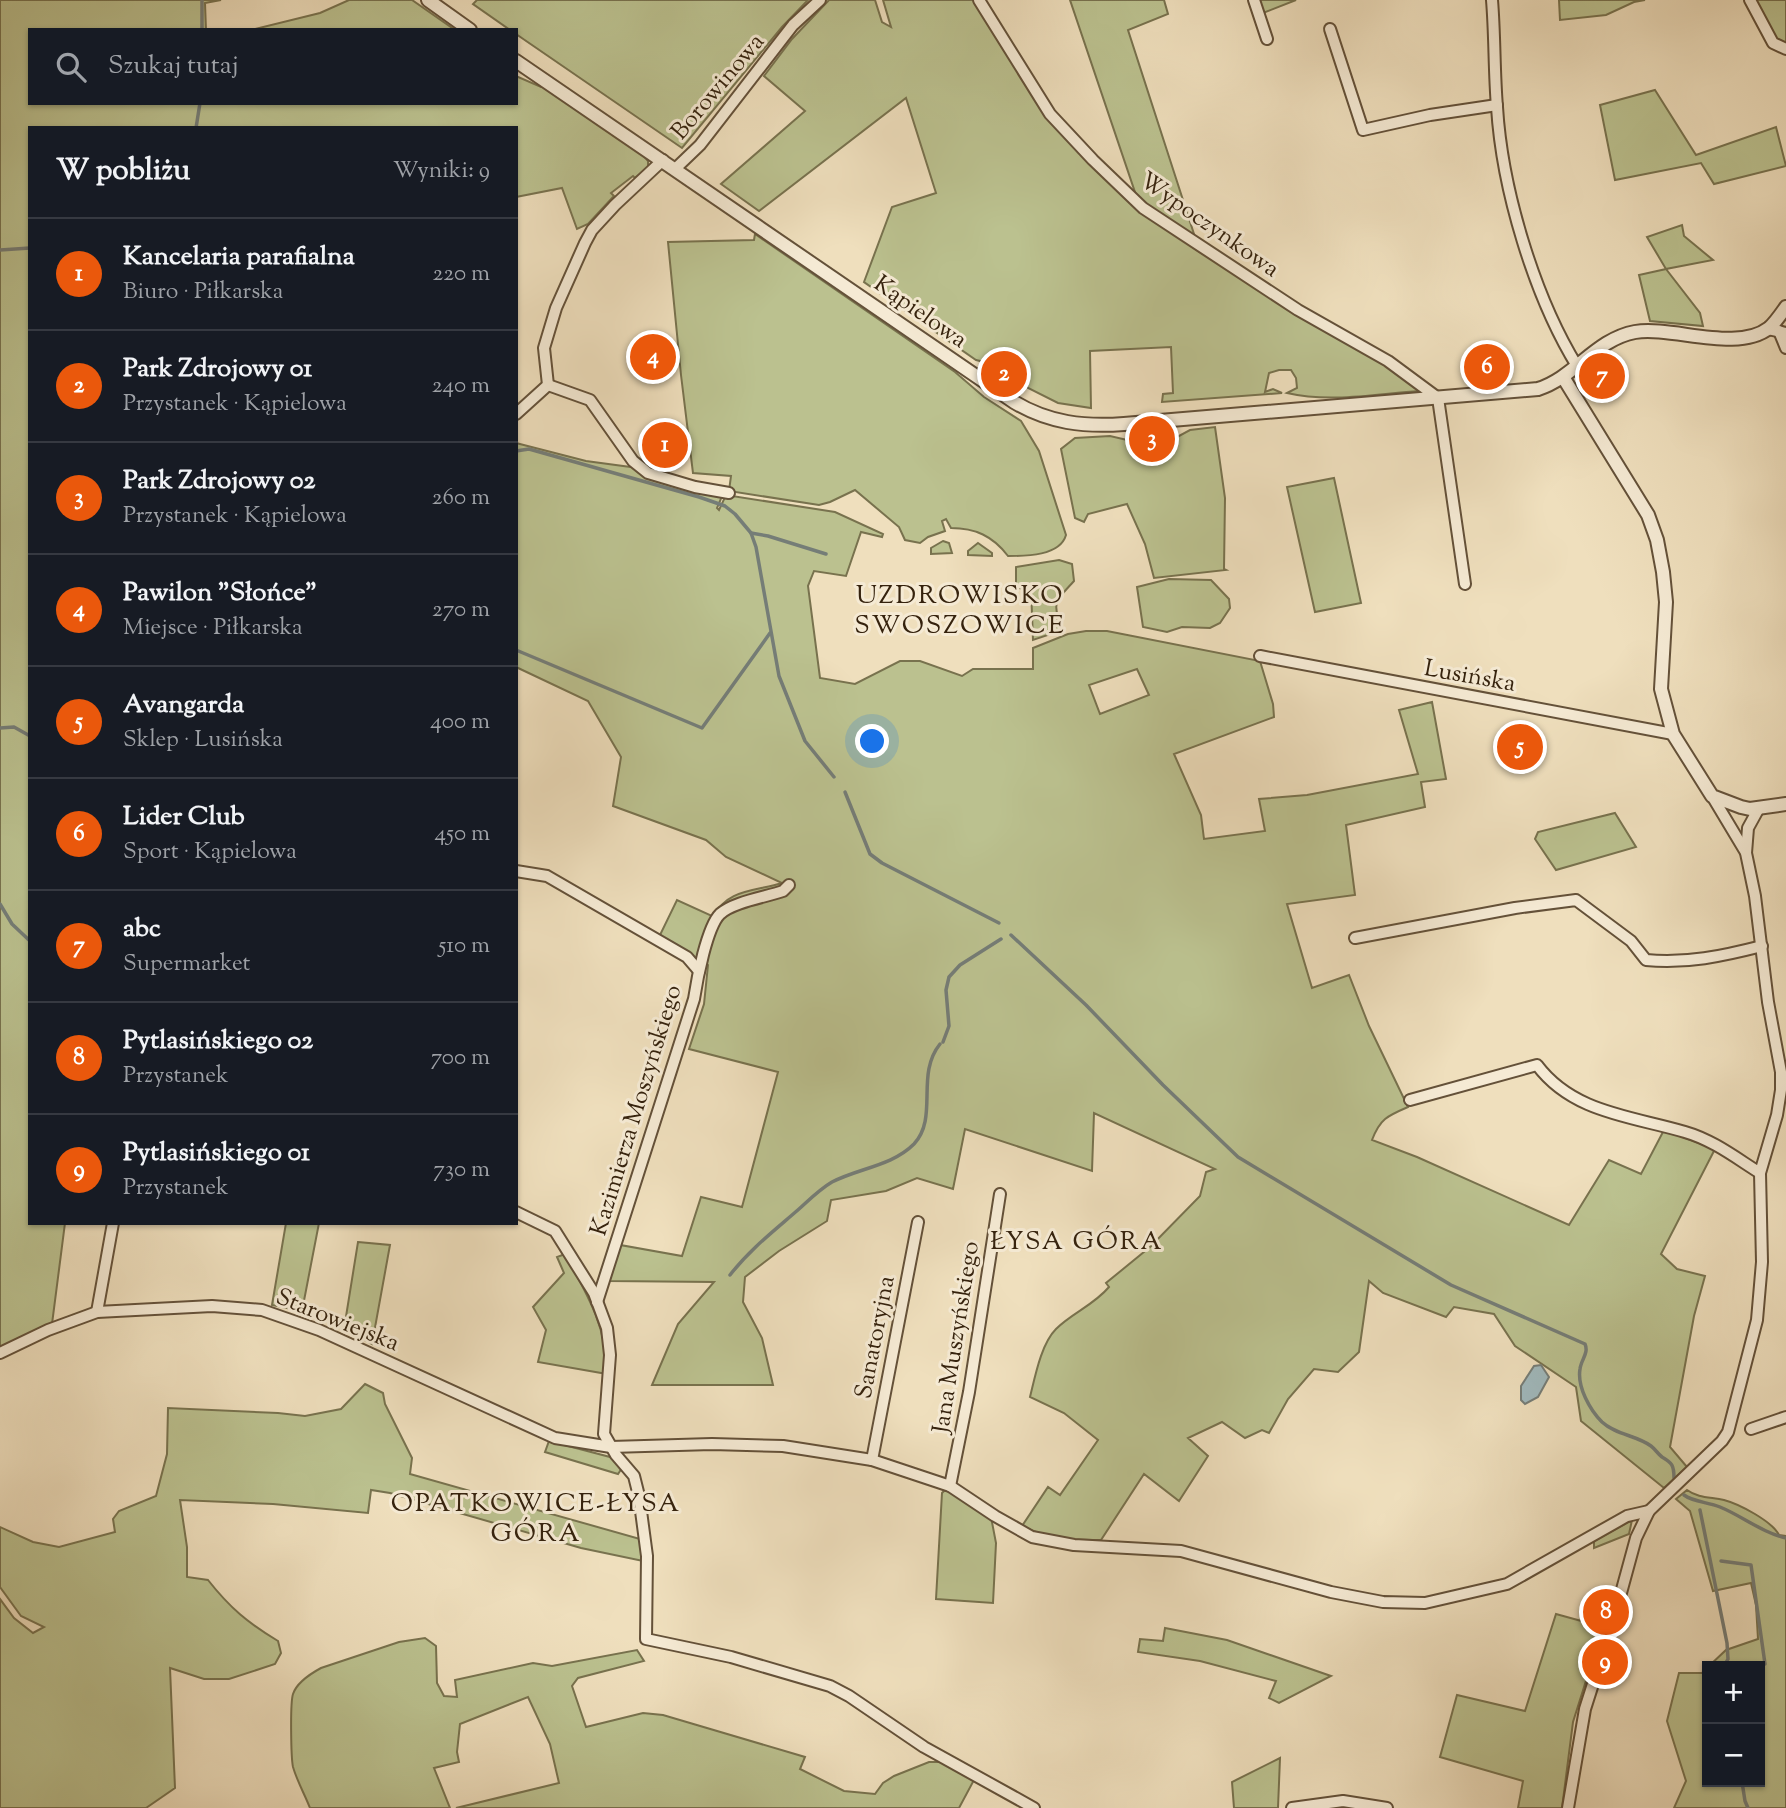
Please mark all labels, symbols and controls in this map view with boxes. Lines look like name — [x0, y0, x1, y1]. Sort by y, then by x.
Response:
street label: Borowinowa — [664, 27, 773, 148]
search box — [28, 28, 518, 105]
icon: search — [52, 48, 90, 86]
text: Szukaj tutaj — [108, 48, 239, 85]
text: W pobliżu — [56, 150, 190, 193]
text: Wyniki: 9 — [393, 155, 490, 188]
street label: Wypoczynkowa — [1132, 165, 1286, 287]
text: Kancelaria parafialna — [123, 239, 355, 276]
text: 1 — [75, 258, 83, 291]
text: 220 m — [432, 258, 490, 291]
street label: Kąpielowa — [866, 268, 974, 357]
text: Biuro · Piłkarska — [123, 276, 283, 309]
pin: 4 — [630, 331, 676, 383]
pin: 6 — [1464, 341, 1510, 393]
pin: 2 — [981, 348, 1027, 400]
pin: 7 — [1579, 350, 1625, 402]
text: Park Zdrojowy 01 — [123, 351, 312, 388]
text: 2 — [74, 370, 84, 403]
text: 240 m — [432, 370, 490, 403]
text: Przystanek · Kąpielowa — [123, 388, 347, 421]
pin: 3 — [1129, 413, 1175, 465]
pin: 1 — [642, 419, 688, 471]
text: Park Zdrojowy 02 — [123, 463, 315, 500]
text: 3 — [74, 482, 84, 515]
text: 260 m — [432, 482, 490, 515]
text: Przystanek · Kąpielowa — [123, 500, 347, 533]
text: Pawilon "Słońce" — [123, 575, 317, 612]
district label: UZDROWISKO SWOSZOWICE — [854, 578, 1066, 645]
text: 4 — [73, 594, 85, 627]
text: 270 m — [432, 594, 490, 627]
text: Miejsce · Piłkarska — [123, 612, 303, 645]
street label: Lusińska — [1421, 652, 1518, 702]
text: Avangarda — [123, 687, 244, 724]
text: 5 — [75, 706, 83, 739]
text: 400 m — [430, 706, 490, 739]
pin: 5 — [1497, 721, 1543, 773]
text: Sklep · Lusińska — [123, 724, 283, 757]
your location — [855, 724, 889, 758]
text: Lider Club — [123, 799, 245, 836]
text: 6 — [73, 818, 85, 851]
text: 450 m — [434, 818, 490, 851]
text: Sport · Kąpielowa — [123, 836, 297, 869]
text: abc — [123, 911, 161, 948]
text: 7 — [73, 930, 85, 963]
text: 510 m — [438, 930, 490, 963]
text: Supermarket — [123, 948, 250, 981]
street label: Kazimierza Moszyńskiego — [583, 981, 691, 1240]
text: Pytlasińskiego 02 — [123, 1023, 313, 1060]
text: 8 — [73, 1042, 85, 1075]
text: 700 m — [431, 1042, 490, 1075]
text: Przystanek — [123, 1060, 228, 1093]
text: Pytlasińskiego 01 — [123, 1135, 310, 1172]
text: 9 — [73, 1154, 85, 1187]
text: 730 m — [433, 1154, 490, 1187]
text: Przystanek — [123, 1172, 228, 1205]
district label: ŁYSA GÓRA — [990, 1224, 1164, 1261]
street label: Jana Muszyńskiego — [925, 1239, 989, 1438]
street label: Sanatoryjna — [847, 1273, 905, 1402]
street label: Starowiejska — [270, 1281, 404, 1361]
district label: OPATKOWICE-ŁYSA GÓRA — [391, 1486, 681, 1553]
pin: 8 — [1583, 1586, 1629, 1638]
pin: 9 — [1582, 1636, 1628, 1688]
map controls — [1702, 1661, 1765, 1787]
button: + — [1702, 1661, 1765, 1724]
button: − — [1702, 1724, 1765, 1787]

